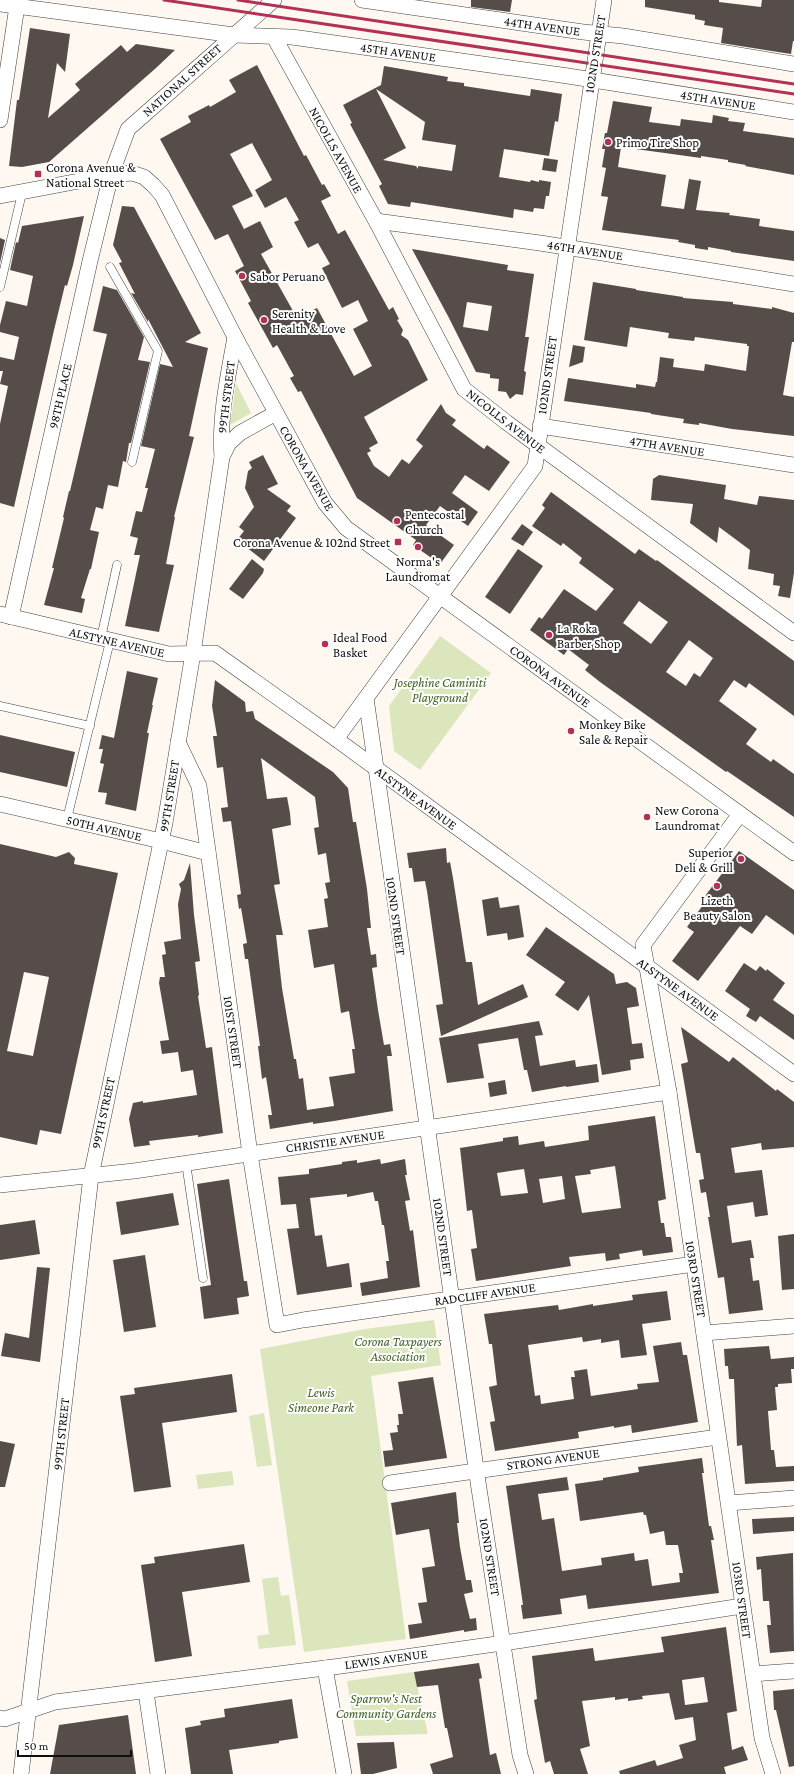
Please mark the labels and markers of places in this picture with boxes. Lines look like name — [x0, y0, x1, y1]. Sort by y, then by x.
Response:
place label: Primo Tire Shop — [616, 135, 699, 150]
marker: Primo Tire Shop — [603, 137, 613, 147]
place label: Corona Avenue & National Street — [46, 160, 137, 190]
marker: Corona Avenue & National Street — [33, 169, 43, 179]
place label: Sabor Peruano — [250, 269, 325, 284]
marker: Sabor Peruano — [237, 271, 247, 281]
place label: Serenity Health & Love — [272, 306, 346, 336]
marker: Serenity Health & Love — [259, 315, 269, 325]
place label: Pentecostal Church — [405, 507, 465, 537]
marker: Pentecostal Church — [392, 516, 402, 526]
place label: Corona Avenue & 102nd Street — [233, 535, 391, 550]
marker: Corona Avenue & 102nd Street — [393, 537, 403, 547]
marker: Norma's Laundromat — [413, 542, 423, 552]
place label: Norma's Laundromat — [386, 554, 451, 584]
place label: La Roka Barber Shop — [557, 621, 621, 651]
place label: Ideal Food Basket — [333, 630, 387, 660]
marker: La Roka Barber Shop — [544, 630, 554, 640]
marker: Ideal Food Basket — [320, 639, 330, 649]
place label: Monkey Bike Sale & Repair — [579, 717, 648, 747]
marker: Monkey Bike Sale & Repair — [566, 726, 576, 736]
place label: New Corona Laundromat — [655, 803, 720, 833]
marker: New Corona Laundromat — [642, 812, 652, 822]
place label: Superior Deli & Grill — [675, 845, 734, 875]
marker: Superior Deli & Grill — [736, 854, 746, 864]
marker: Lizeth Beauty Salon — [712, 881, 722, 891]
place label: Lizeth Beauty Salon — [683, 893, 751, 923]

